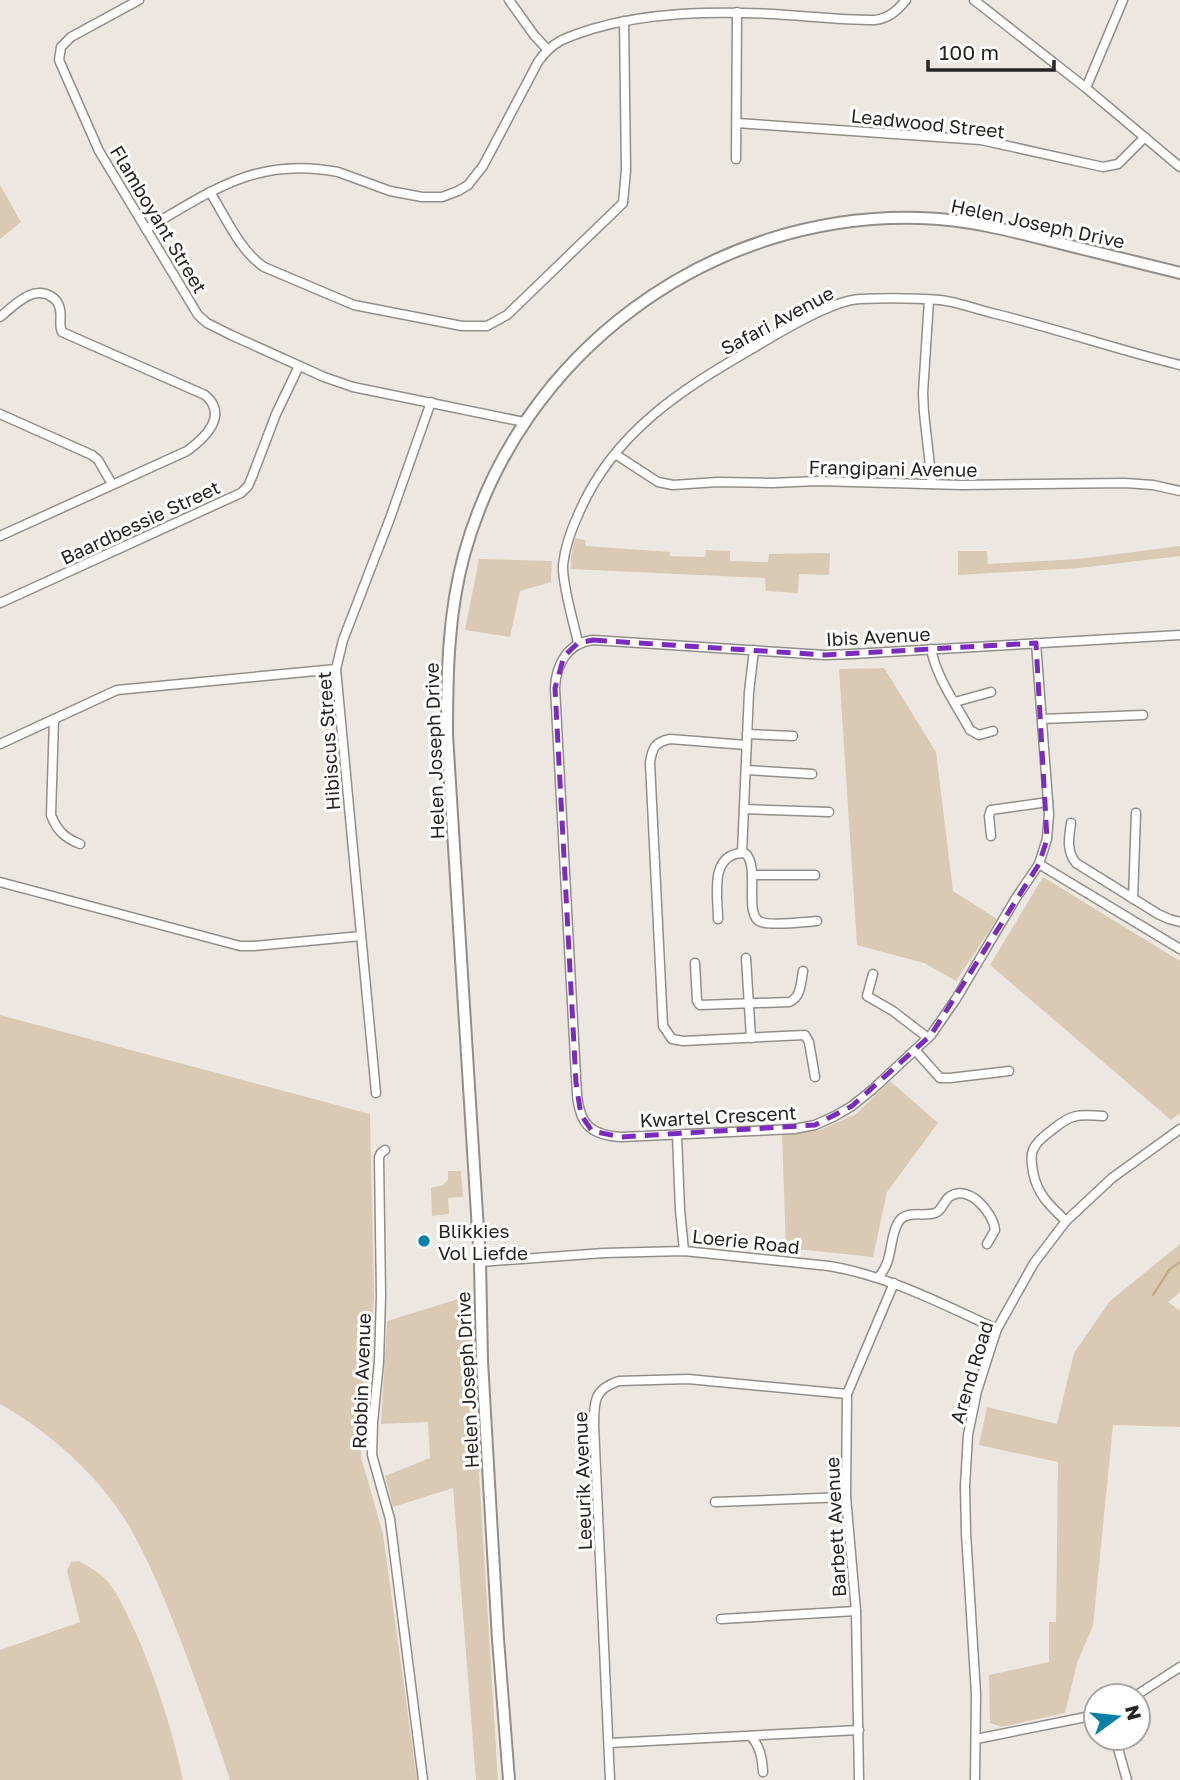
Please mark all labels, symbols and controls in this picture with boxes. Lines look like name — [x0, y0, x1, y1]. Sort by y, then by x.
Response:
scale bar — [928, 28, 1054, 72]
text: 100 m — [939, 39, 999, 65]
street label: Leadwood Street — [850, 103, 1006, 143]
street label: Flamboyant Street — [106, 141, 212, 297]
street label: Helen Joseph Drive — [949, 193, 1127, 253]
street label: Safari Avenue — [717, 281, 837, 359]
street label: Frangipani Avenue — [808, 455, 978, 481]
street label: Baardbessie Street — [57, 475, 223, 569]
street label: Ibis Avenue — [825, 622, 931, 650]
street label: Helen Joseph Drive — [419, 662, 449, 840]
street label: Hibiscus Street — [312, 671, 344, 811]
street label: Kwartel Crescent — [639, 1100, 797, 1132]
place label: Blikkies Vol Liefde — [438, 1219, 528, 1264]
street label: Loerie Road — [691, 1224, 801, 1258]
marker: Blikkies Vol Liefde — [416, 1233, 432, 1249]
street label: Helen Joseph Drive — [451, 1291, 483, 1469]
street label: Robbin Avenue — [347, 1313, 375, 1449]
street label: Arend Road — [945, 1318, 997, 1426]
street label: Leeurik Avenue — [568, 1411, 596, 1551]
street label: Barbett Avenue — [820, 1456, 850, 1598]
north arrow — [1082, 1682, 1152, 1752]
text: N — [1121, 1703, 1147, 1722]

